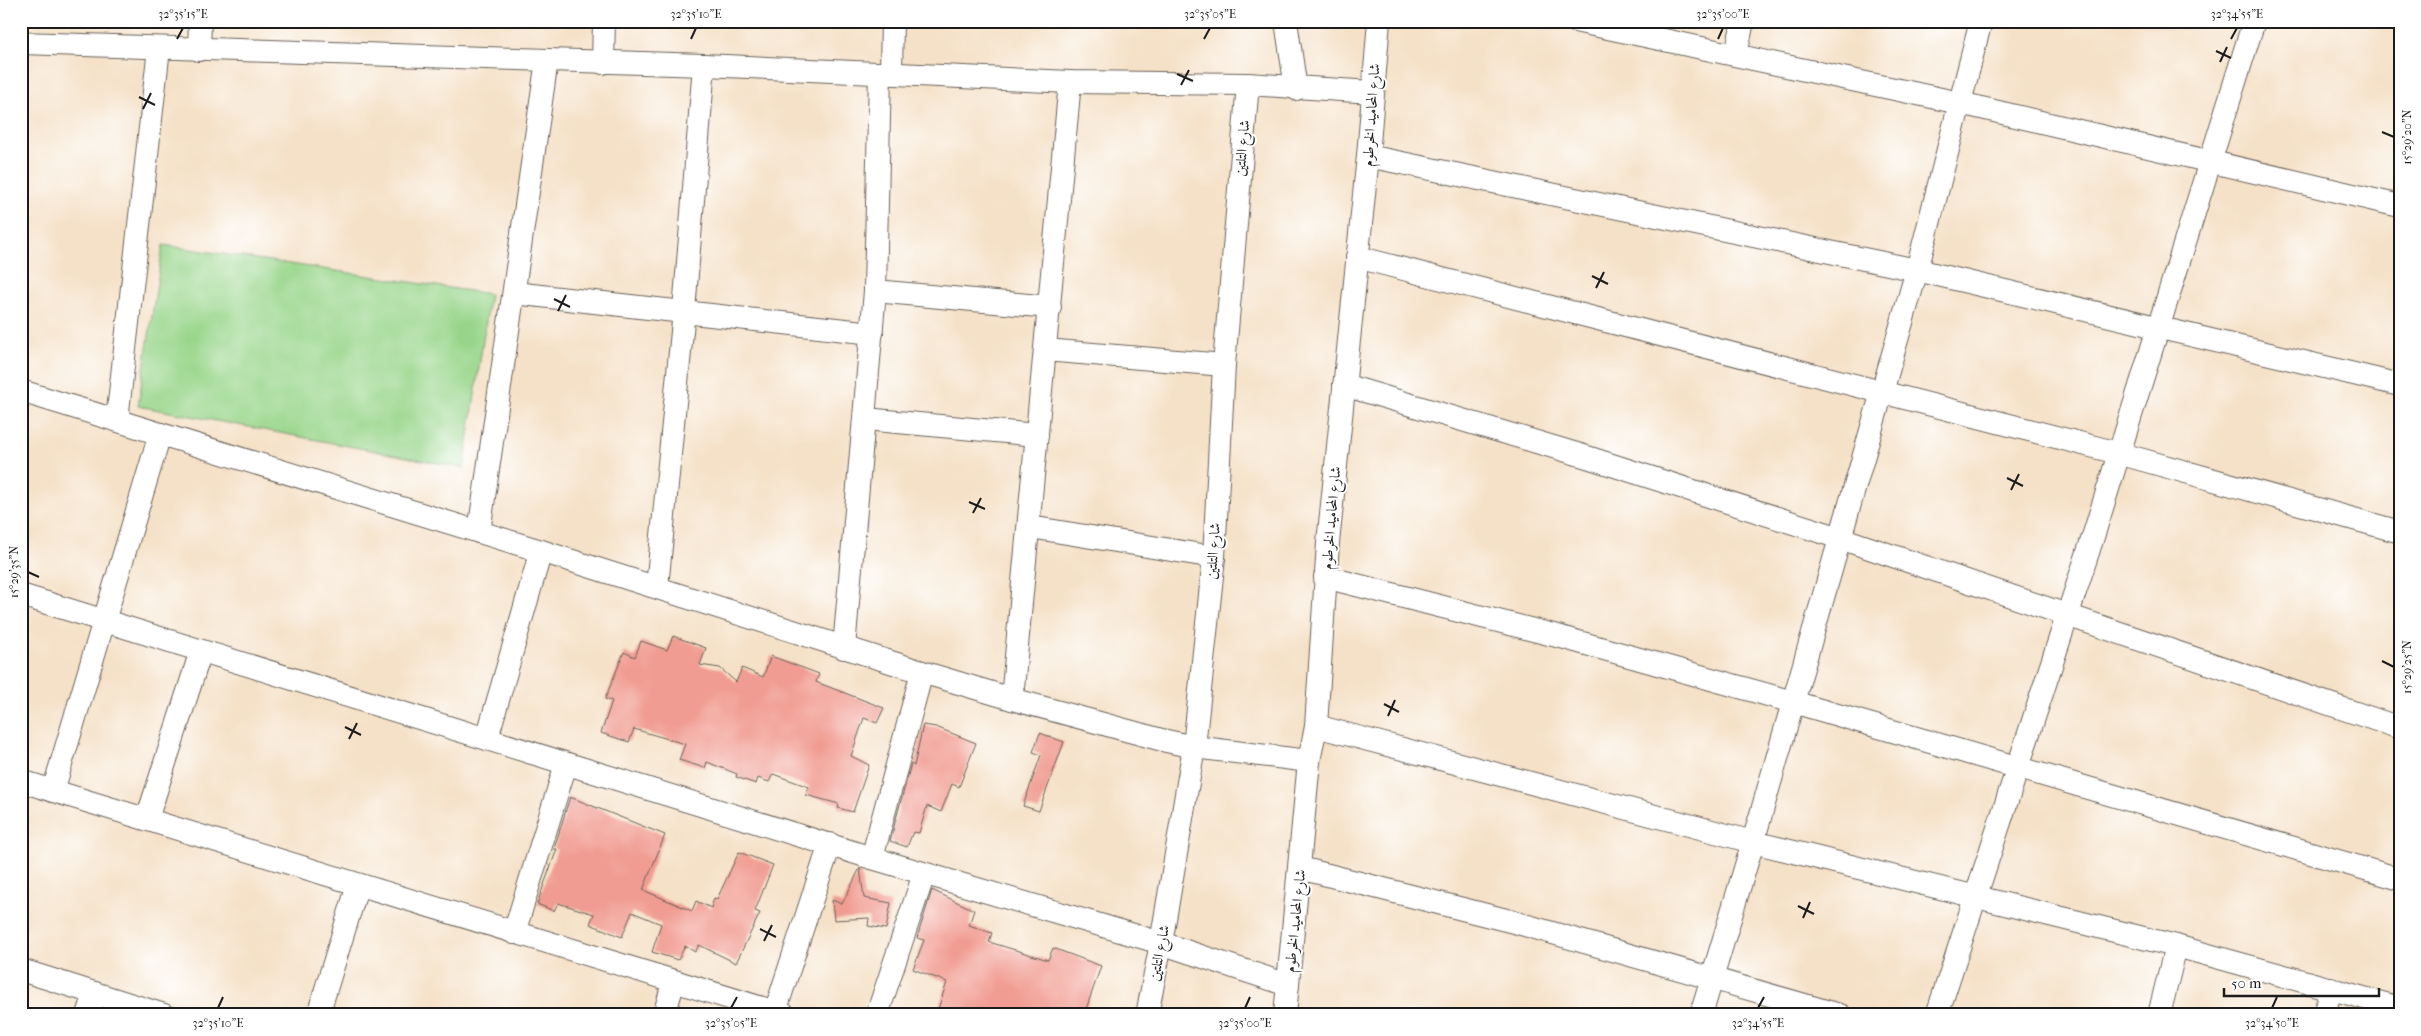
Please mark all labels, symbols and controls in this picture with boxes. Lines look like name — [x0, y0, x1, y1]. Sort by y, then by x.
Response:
text: 32°35'15"E — [158, 7, 208, 21]
text: 32°35'10"E — [671, 7, 721, 21]
text: 32°35'05"E — [1184, 7, 1236, 21]
text: 32°35'00"E — [1696, 7, 1750, 21]
text: 32°34'55"E — [2211, 7, 2263, 21]
street label: شارع المحاميد الخرطوم — [1358, 63, 1388, 168]
text: 15°29'20"N — [2400, 109, 2414, 165]
street label: شارع التلتين — [1231, 119, 1257, 177]
street label: شارع المحاميد الخرطوم — [1318, 466, 1348, 571]
street label: شارع التلتين — [1202, 522, 1228, 580]
text: 15°29'35"N — [7, 546, 21, 598]
text: 15°29'25"N — [2400, 640, 2414, 694]
street label: شارع المحاميد الخرطوم — [1281, 869, 1313, 974]
street label: شارع التلتين — [1145, 923, 1177, 983]
scale bar — [2224, 966, 2378, 998]
text: 50 m — [2231, 974, 2262, 992]
text: 32°35'10"E — [193, 1016, 243, 1030]
text: 32°35'05"E — [705, 1016, 757, 1030]
text: 32°35'00"E — [1218, 1016, 1272, 1030]
text: 32°34'55"E — [1732, 1016, 1784, 1030]
text: 32°34'50"E — [2245, 1016, 2299, 1030]

